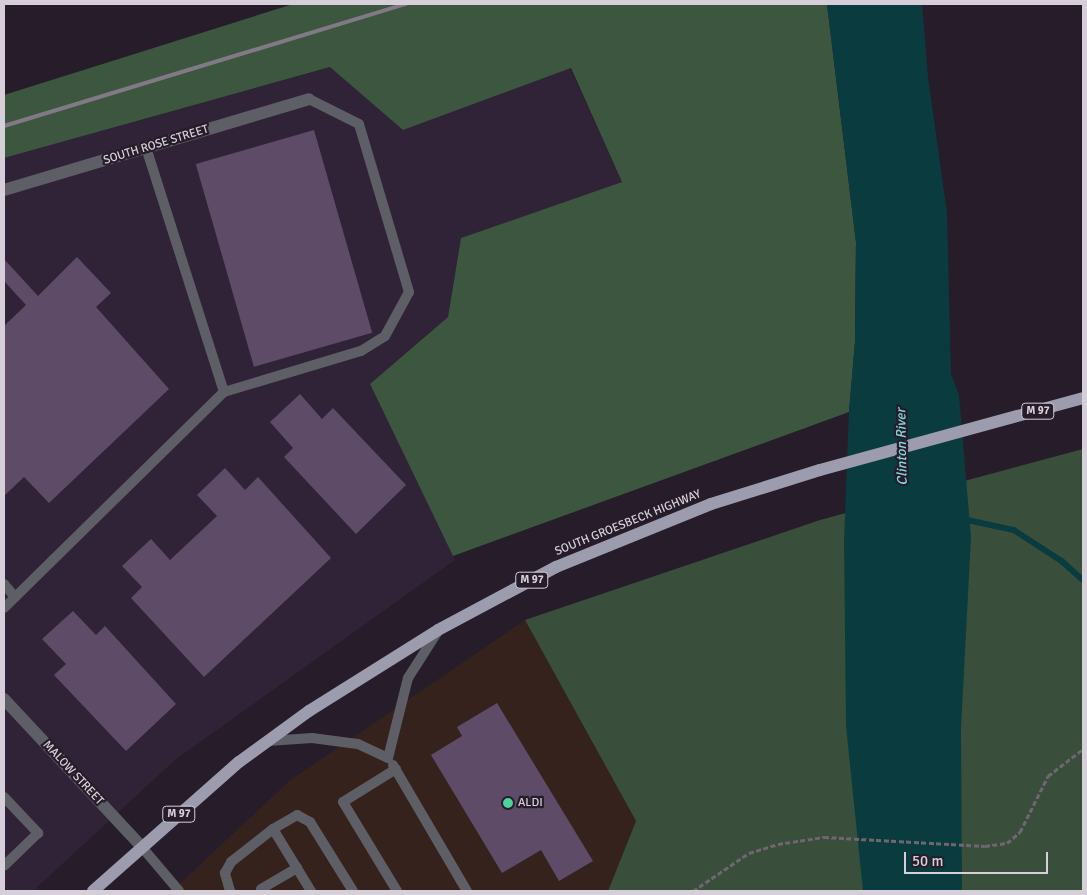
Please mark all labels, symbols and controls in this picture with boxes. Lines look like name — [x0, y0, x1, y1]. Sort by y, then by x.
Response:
street label: SOUTH ROSE STREET — [102, 122, 210, 168]
road number: M 97 — [1020, 402, 1056, 420]
water label: Clinton River — [893, 408, 911, 486]
street label: SOUTH GROESBECK HIGHWAY — [553, 487, 703, 559]
road number: M 97 — [514, 572, 550, 588]
street label: MALOW STREET — [40, 738, 106, 808]
place label: ALDI — [518, 796, 543, 810]
marker: ALDI — [502, 797, 514, 809]
road number: M 97 — [162, 806, 196, 822]
scale bar — [907, 842, 1051, 874]
text: 50 m — [912, 852, 943, 870]

